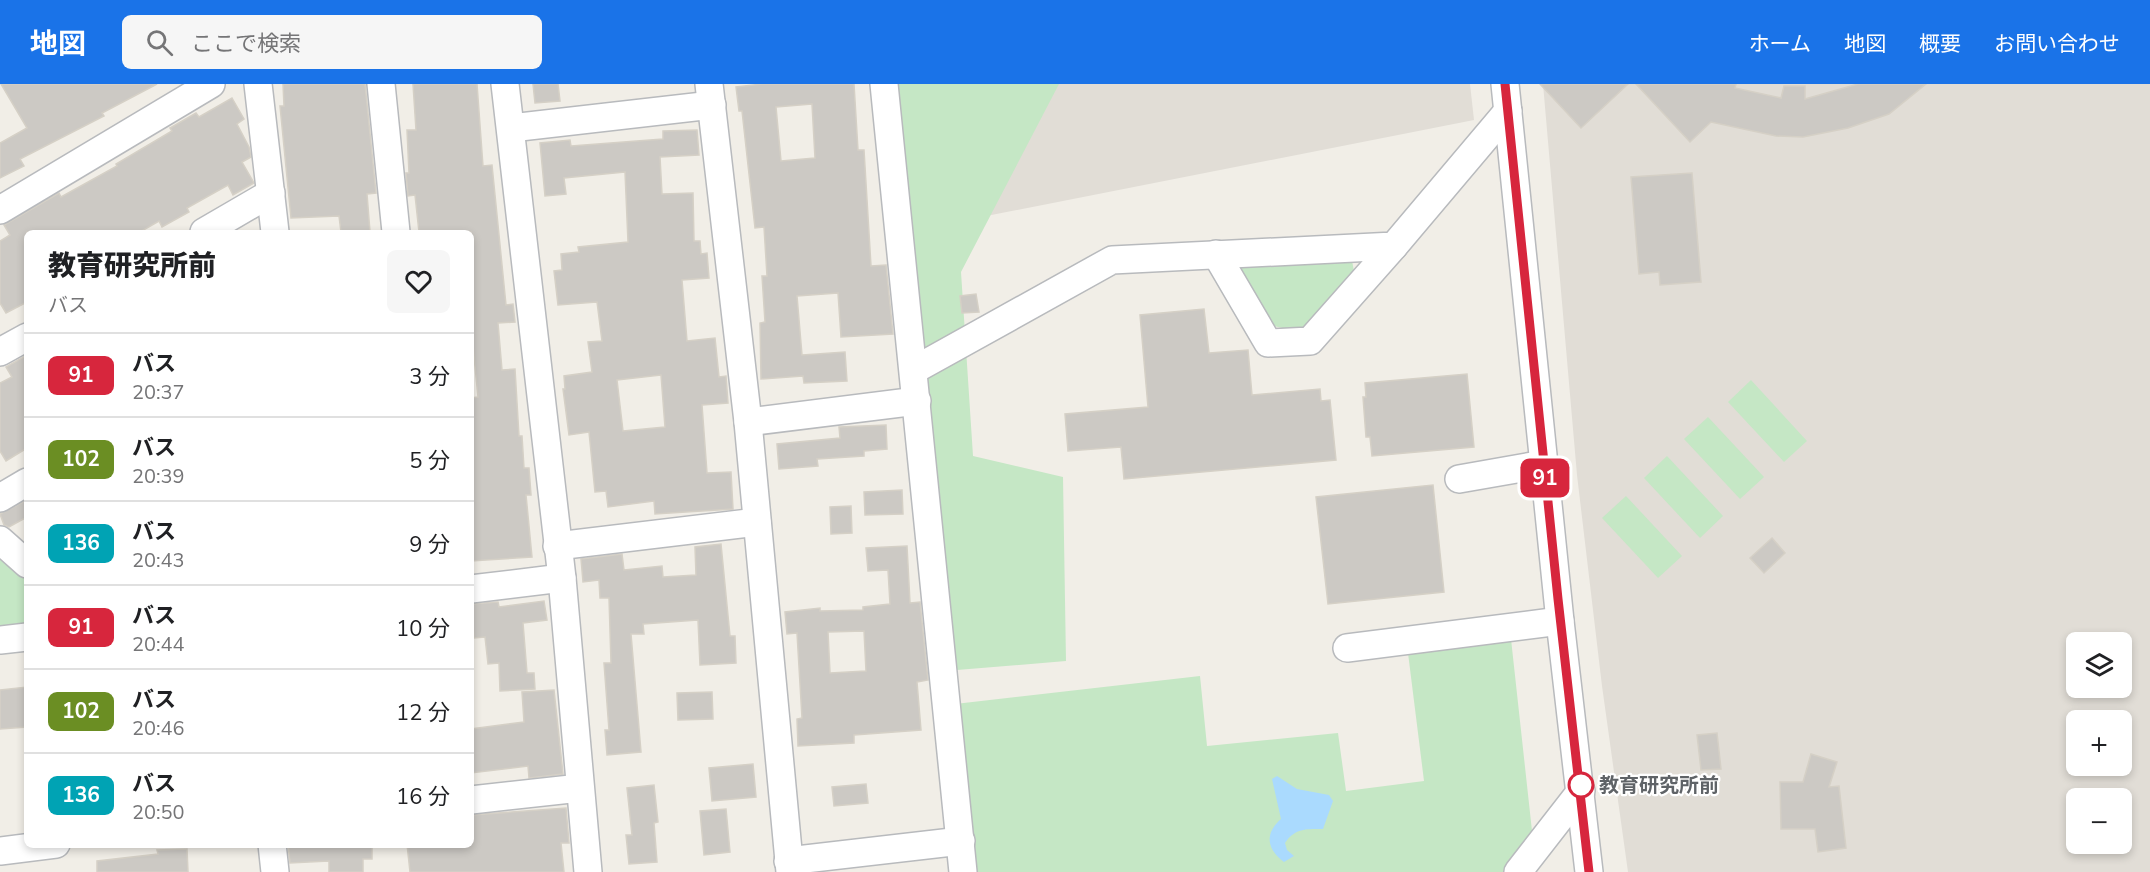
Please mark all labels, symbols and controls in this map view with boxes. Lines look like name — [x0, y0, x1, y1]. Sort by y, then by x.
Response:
search box — [122, 15, 542, 69]
text: 地図 — [30, 25, 86, 63]
icon: search — [143, 26, 176, 59]
text: ここで検索 — [191, 29, 301, 59]
text: ホーム — [1749, 30, 1811, 58]
text: 地図 — [1844, 30, 1886, 58]
text: 概要 — [1919, 30, 1961, 58]
text: お問い合わせ — [1994, 30, 2120, 58]
text: 教育研究所前 — [48, 247, 216, 285]
button: heart — [387, 250, 450, 313]
text: バス — [48, 292, 88, 319]
text: バス — [132, 349, 176, 379]
text: 91 — [68, 361, 94, 389]
text: 3 分 — [409, 362, 450, 392]
text: 20:37 — [132, 379, 185, 406]
text: バス — [132, 433, 176, 463]
text: 102 — [62, 445, 100, 473]
text: 5 分 — [409, 446, 450, 476]
line badge: 91 — [1518, 458, 1572, 498]
text: 20:39 — [132, 463, 185, 490]
text: 91 — [1532, 464, 1558, 492]
text: バス — [132, 517, 176, 547]
text: 136 — [62, 529, 100, 557]
text: 9 分 — [409, 530, 450, 560]
text: 20:43 — [132, 547, 185, 574]
text: バス — [132, 601, 176, 631]
text: 91 — [68, 613, 94, 641]
text: 10 分 — [396, 614, 450, 644]
text: 20:44 — [132, 631, 185, 658]
map controls — [2066, 632, 2132, 854]
button: layers — [2066, 632, 2132, 698]
text: バス — [132, 685, 176, 715]
text: 102 — [62, 697, 100, 725]
text: 12 分 — [396, 698, 450, 728]
button: + — [2066, 710, 2132, 776]
text: 20:46 — [132, 715, 185, 742]
text: バス — [132, 769, 176, 799]
marker: 教育研究所前 — [1568, 772, 1594, 798]
place label: 教育研究所前 — [1599, 772, 1719, 799]
text: 136 — [62, 781, 100, 809]
text: 16 分 — [396, 782, 450, 812]
button: − — [2066, 788, 2132, 854]
text: 20:50 — [132, 799, 185, 826]

